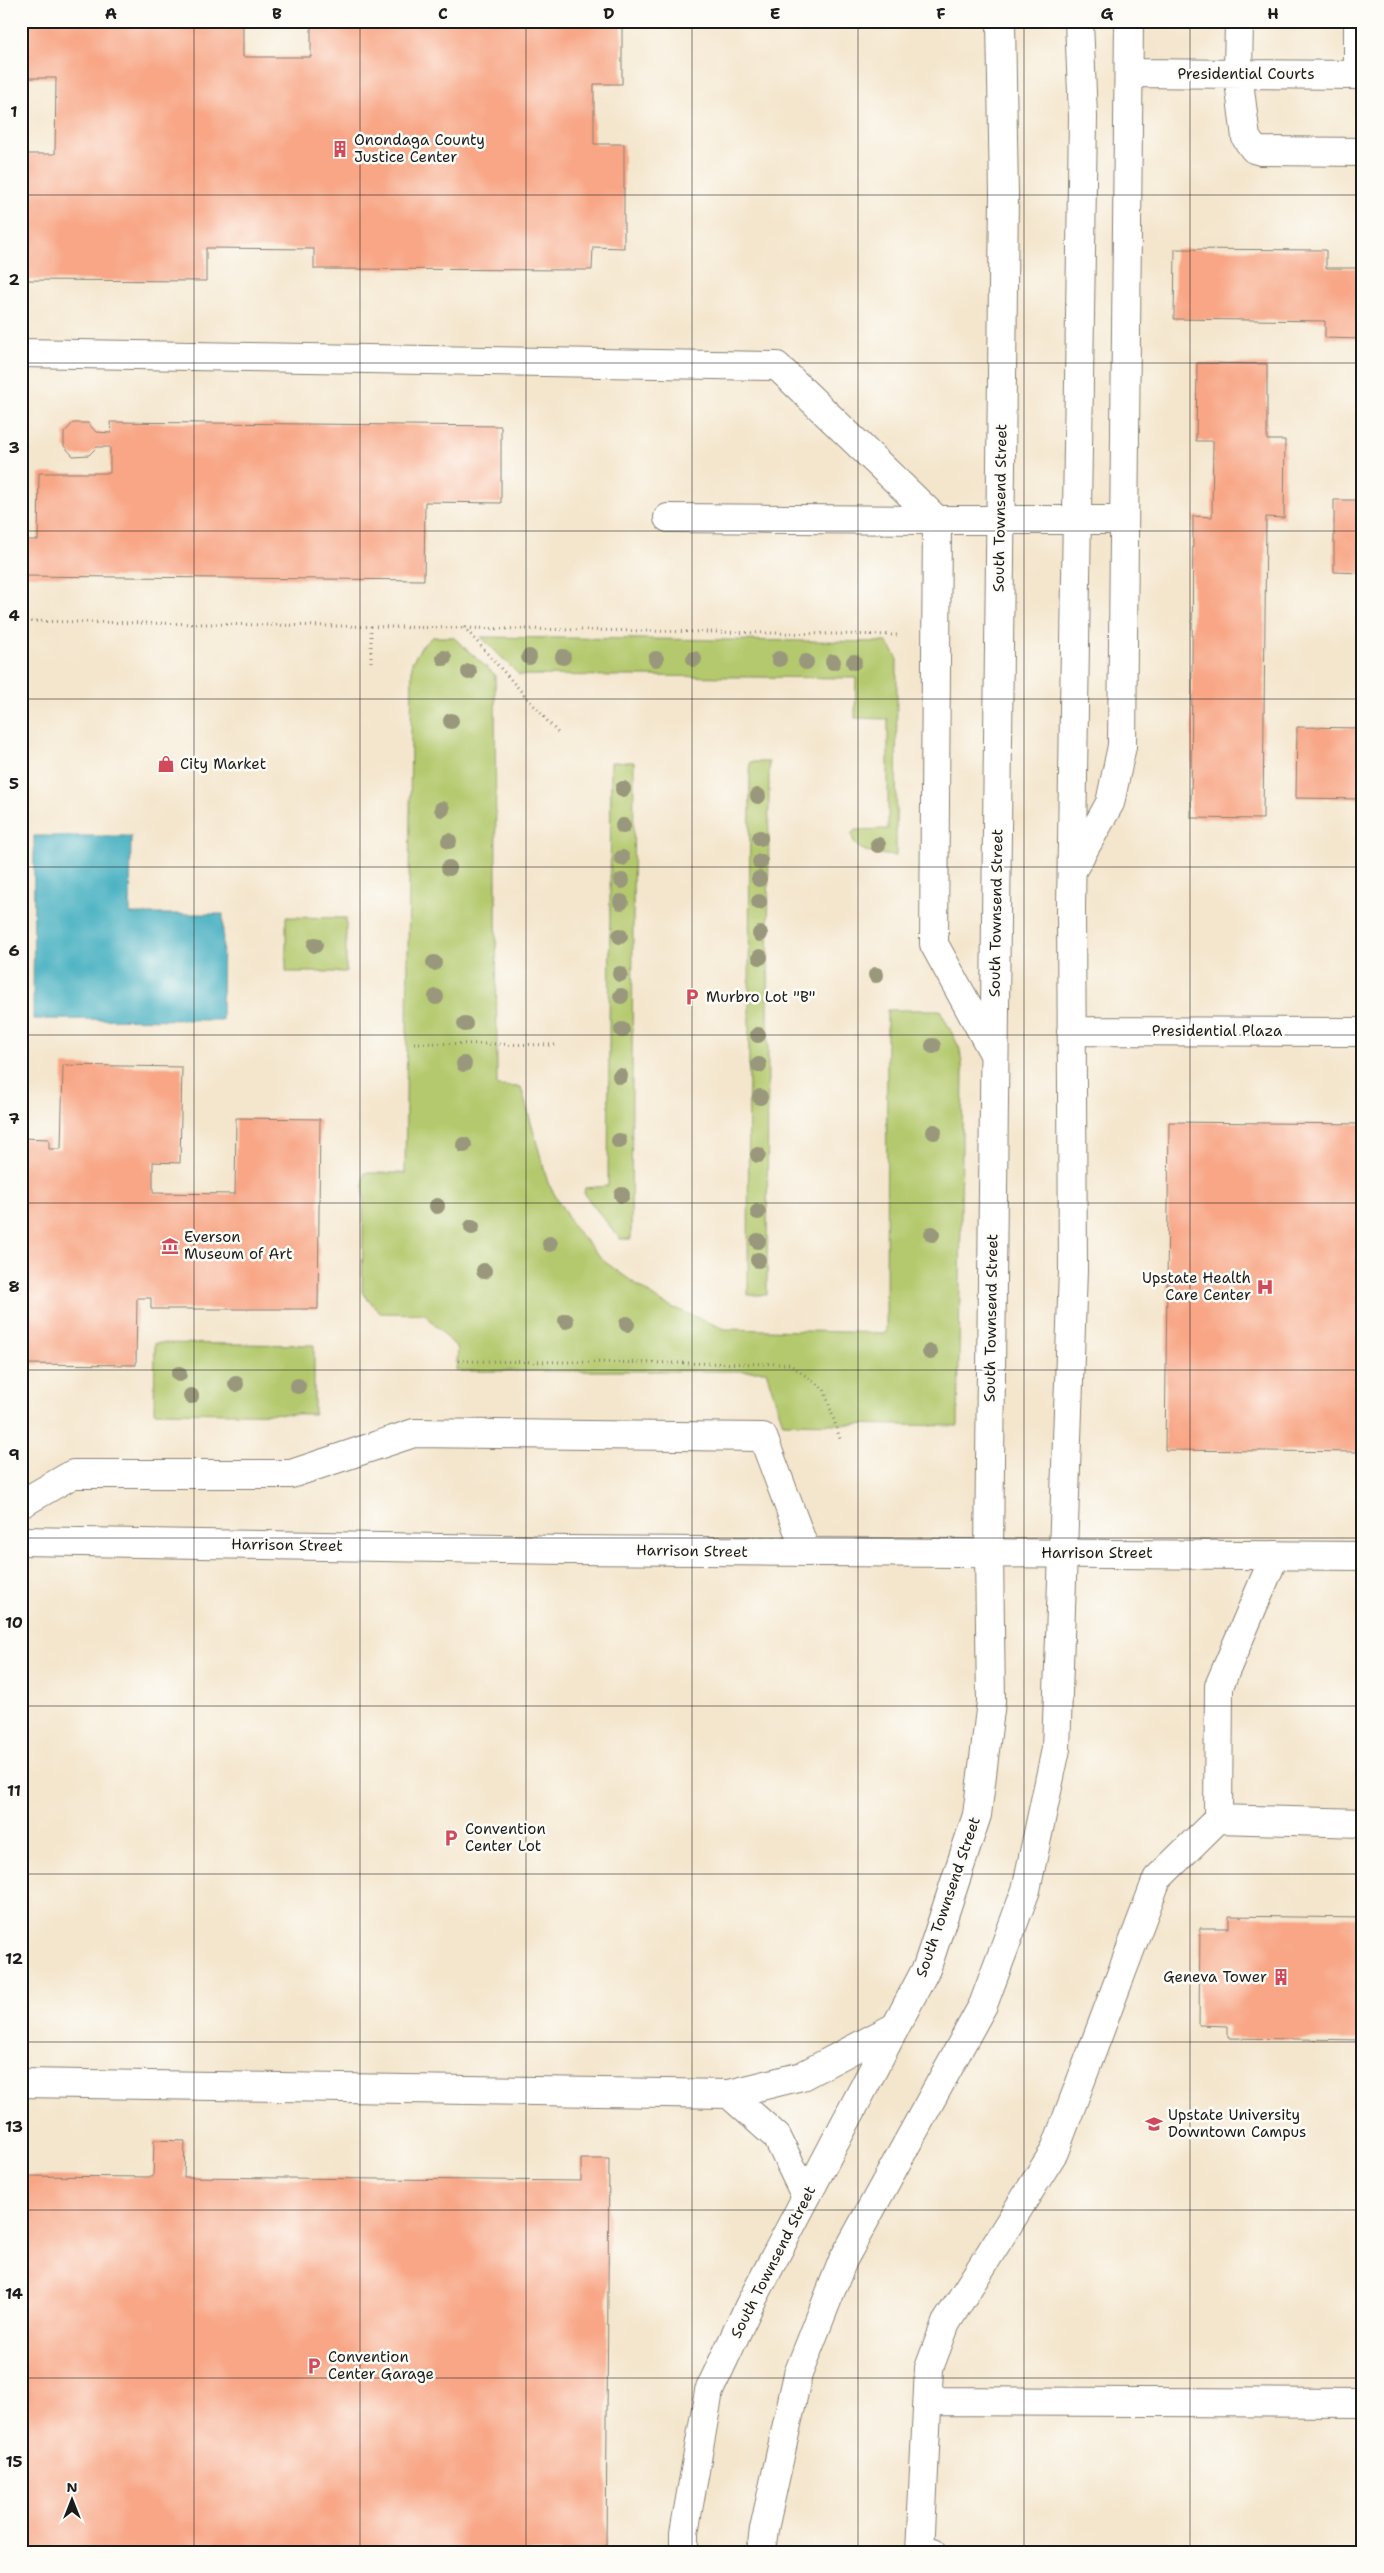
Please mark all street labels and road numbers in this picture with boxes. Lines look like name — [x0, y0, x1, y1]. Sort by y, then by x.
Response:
street label: Presidential Courts — [1177, 64, 1315, 84]
street label: South Townsend Street — [989, 424, 1011, 592]
street label: South Townsend Street — [985, 829, 1007, 997]
street label: Presidential Plaza — [1152, 1021, 1283, 1041]
street label: South Townsend Street — [980, 1234, 1002, 1402]
street label: Harrison Street — [231, 1534, 343, 1556]
street label: Harrison Street — [636, 1540, 748, 1562]
street label: Harrison Street — [1041, 1543, 1153, 1563]
street label: South Townsend Street — [911, 1814, 985, 1980]
street label: South Townsend Street — [726, 2182, 820, 2342]

